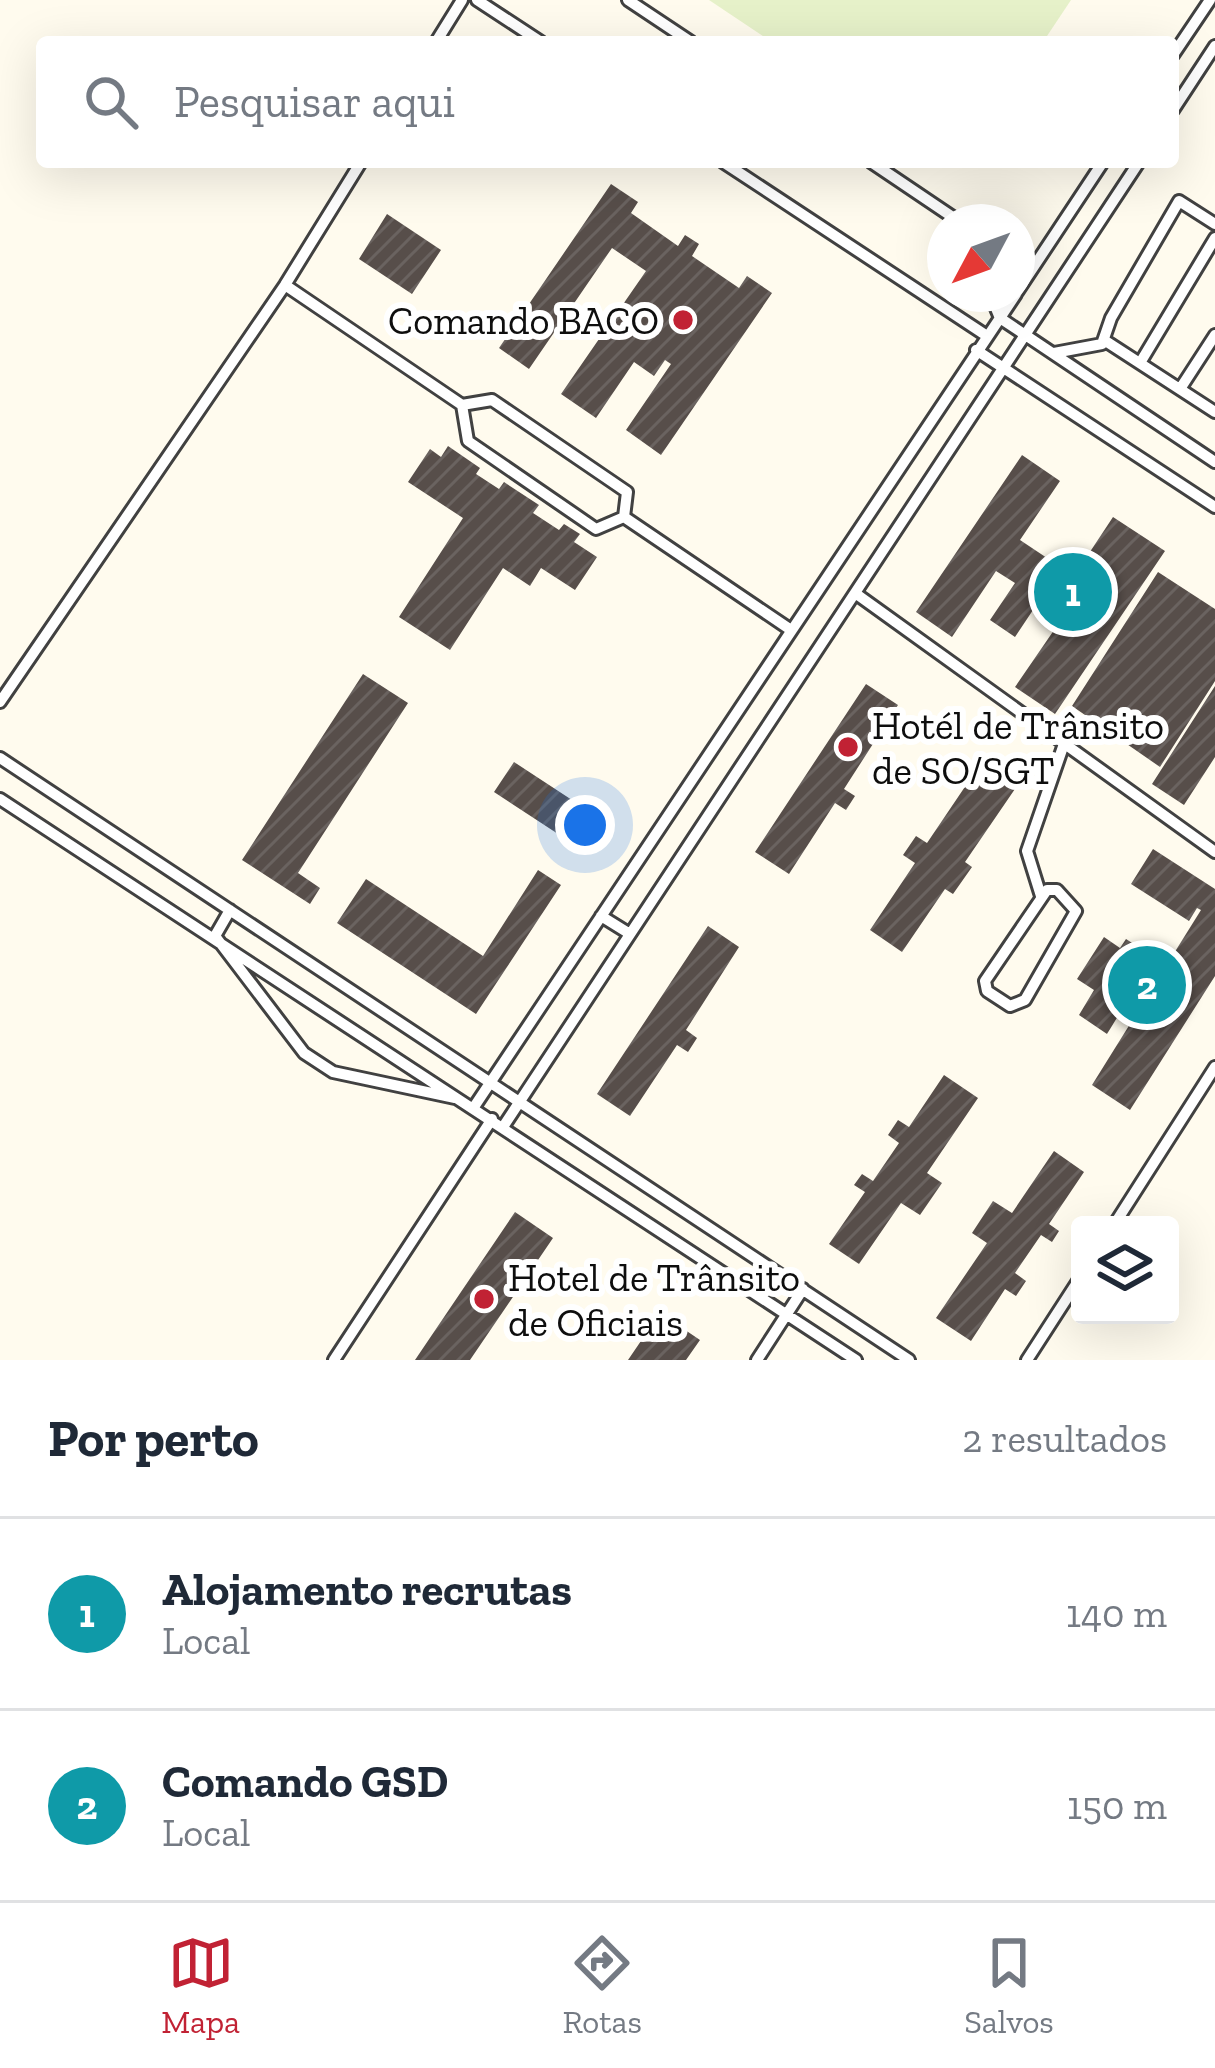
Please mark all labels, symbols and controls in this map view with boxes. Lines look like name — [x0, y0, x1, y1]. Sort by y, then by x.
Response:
search box — [36, 36, 1179, 168]
icon: search — [78, 69, 144, 135]
text: Pesquisar aqui — [174, 75, 455, 129]
north arrow — [927, 204, 1035, 312]
place label: Comando BACO — [388, 297, 659, 344]
marker: Comando BACO — [670, 307, 696, 333]
pin: 1 — [1034, 547, 1112, 637]
place label: Hotél de Trânsito de SO/SGT — [872, 702, 1164, 794]
marker: Hotél de Trânsito de SO/SGT — [835, 734, 861, 760]
your location — [555, 795, 615, 855]
pin: 2 — [1108, 940, 1186, 1030]
map controls — [1071, 1216, 1179, 1324]
button: layers — [1071, 1216, 1179, 1324]
place label: Hotel de Trânsito de Oficiais — [508, 1254, 800, 1346]
marker: Hotel de Trânsito de Oficiais — [471, 1286, 497, 1312]
text: Por perto — [48, 1408, 259, 1469]
text: 2 resultados — [962, 1415, 1167, 1462]
text: Alojamento recrutas — [162, 1563, 572, 1617]
text: 1 — [79, 1590, 95, 1637]
text: 140 m — [1066, 1590, 1167, 1637]
text: Local — [162, 1617, 251, 1664]
text: Comando GSD — [162, 1755, 448, 1809]
text: 2 — [77, 1782, 97, 1829]
text: 150 m — [1067, 1782, 1167, 1829]
text: Local — [162, 1809, 251, 1856]
tab: Mapa — [161, 1930, 240, 2041]
tab: Rotas — [562, 1930, 642, 2041]
tab: Salvos — [964, 1930, 1054, 2041]

